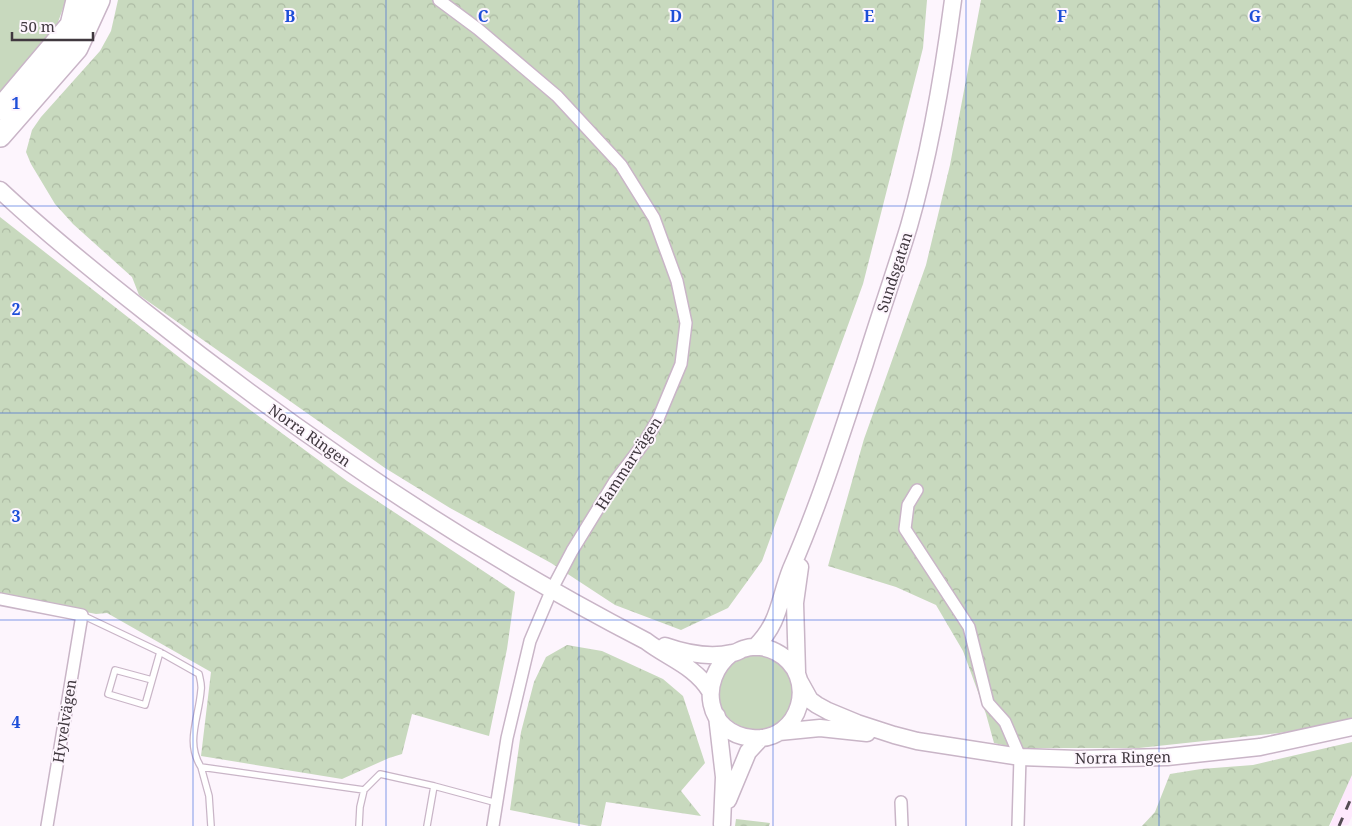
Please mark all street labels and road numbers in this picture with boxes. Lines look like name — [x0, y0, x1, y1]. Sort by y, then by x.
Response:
street label: Sundsgatan — [872, 229, 916, 315]
street label: Norra Ringen — [265, 399, 355, 471]
street label: Hammarvägen — [590, 412, 666, 513]
street label: Hyvelvägen — [48, 677, 81, 764]
street label: Norra Ringen — [1075, 746, 1172, 768]

